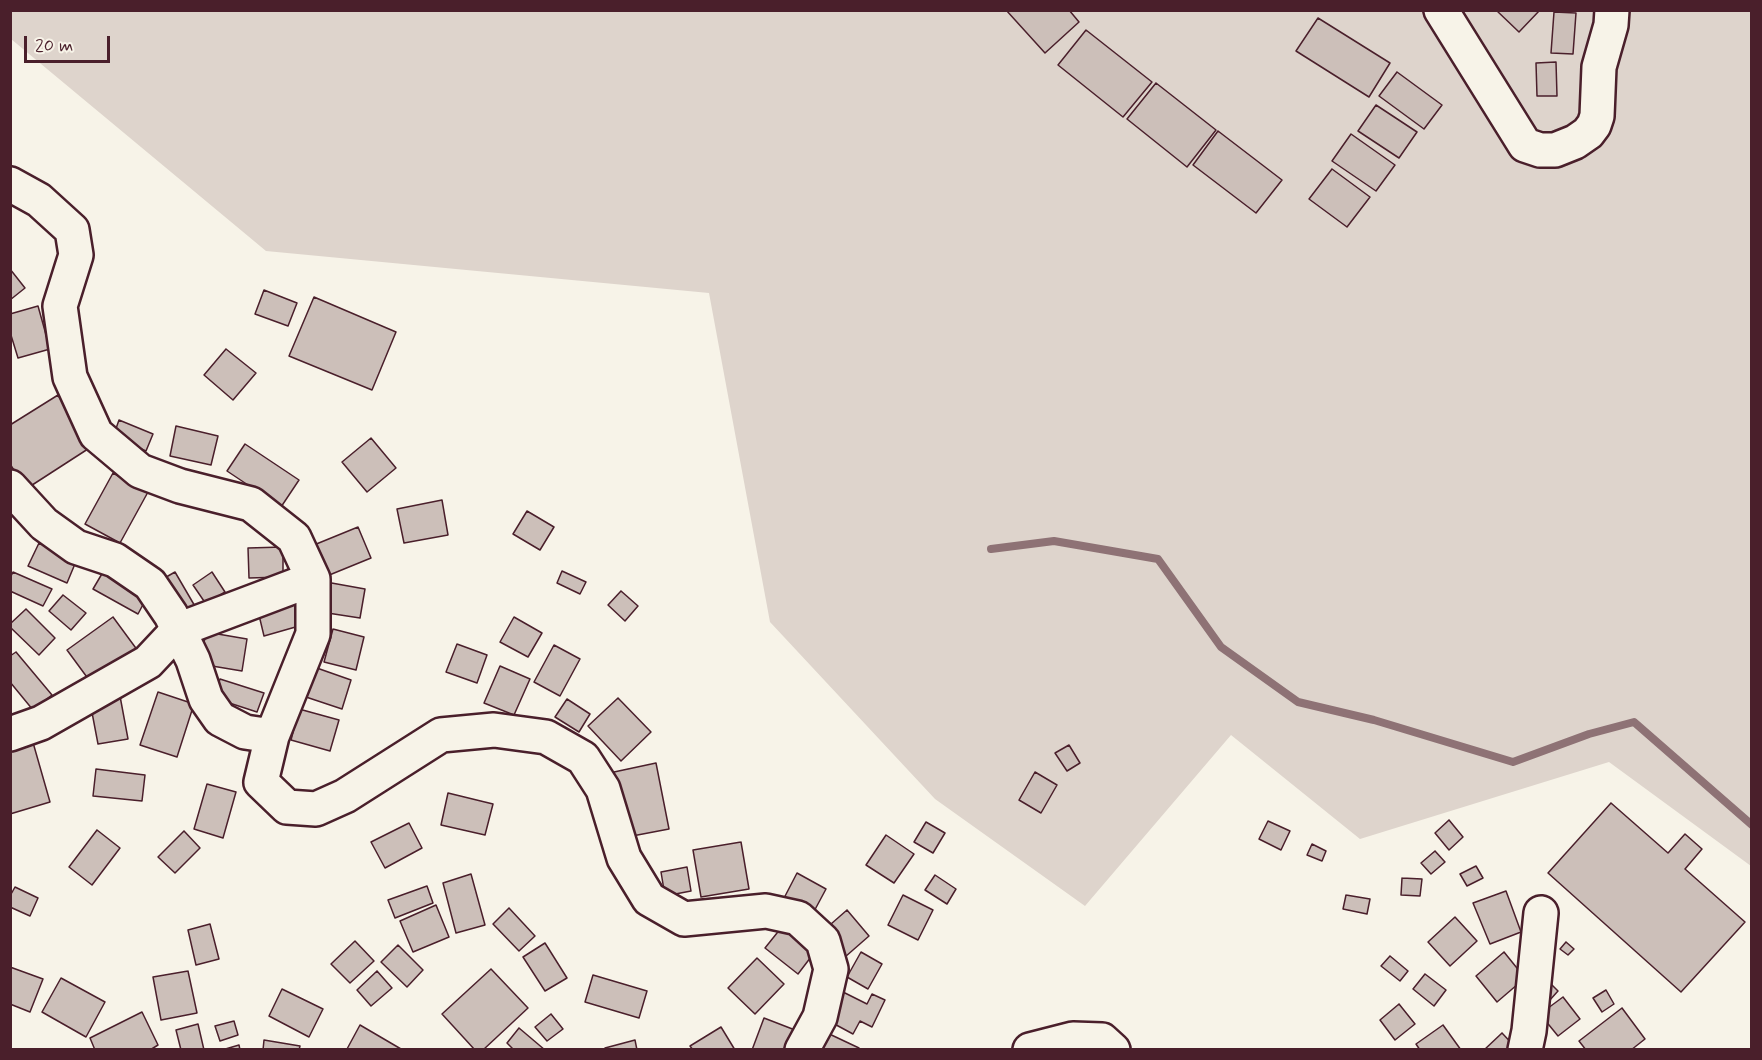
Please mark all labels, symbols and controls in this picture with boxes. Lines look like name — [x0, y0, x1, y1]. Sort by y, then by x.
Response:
scale bar — [27, 24, 112, 62]
text: 20 m — [35, 34, 73, 58]

